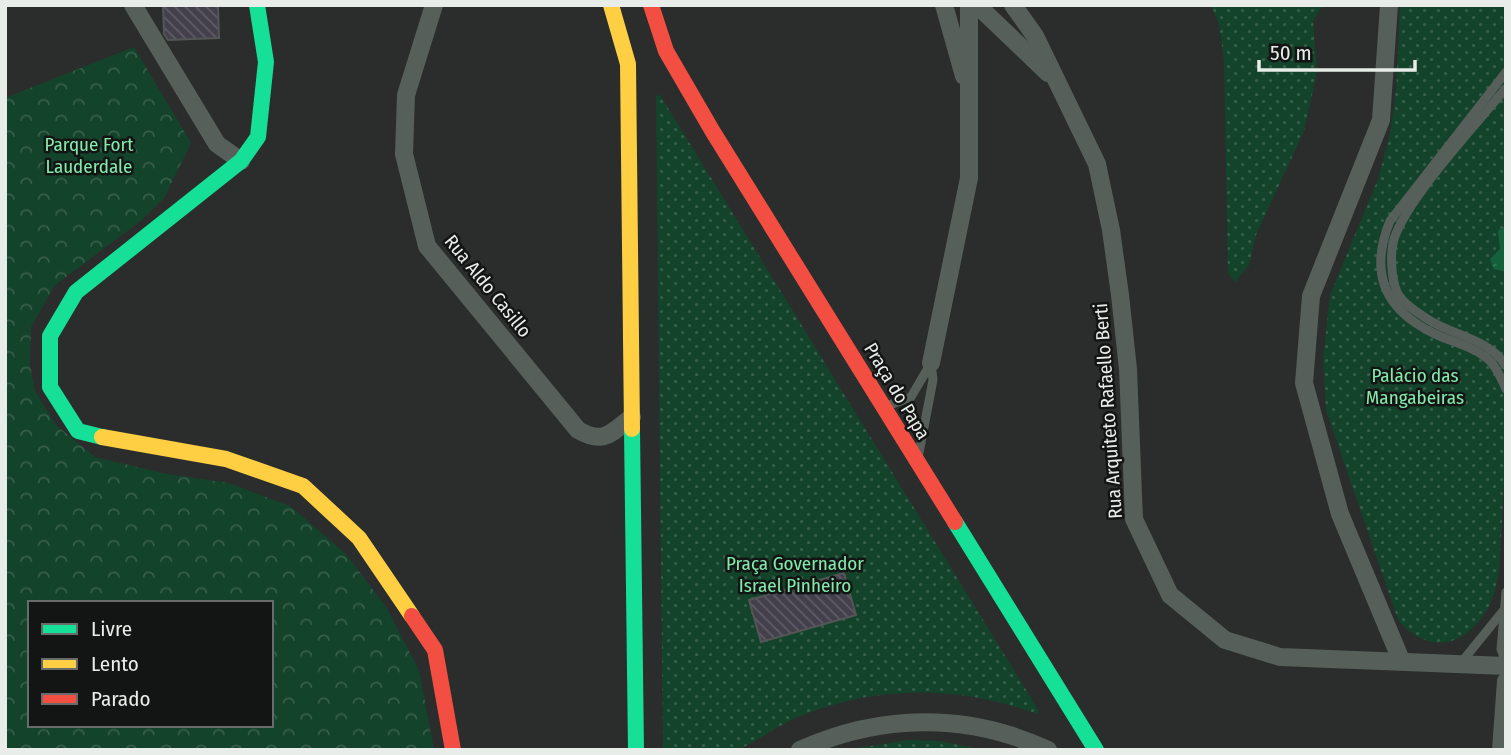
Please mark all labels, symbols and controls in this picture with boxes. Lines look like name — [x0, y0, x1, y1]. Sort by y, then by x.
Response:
scale bar — [1259, 28, 1415, 72]
text: 50 m — [1270, 40, 1312, 66]
park label: Parque Fort Lauderdale — [45, 133, 134, 178]
street label: Rua Aldo Casillo — [440, 230, 536, 342]
street label: Rua Arquiteto Rafaello Berti — [1089, 302, 1127, 520]
street label: Praça do Papa — [859, 338, 935, 444]
park label: Palácio das Mangabeiras — [1366, 364, 1464, 409]
park label: Praça Governador Israel Pinheiro — [726, 552, 864, 597]
legend — [28, 601, 273, 727]
text: Livre — [91, 616, 132, 642]
text: Lento — [91, 651, 139, 677]
text: Parado — [91, 686, 150, 712]

